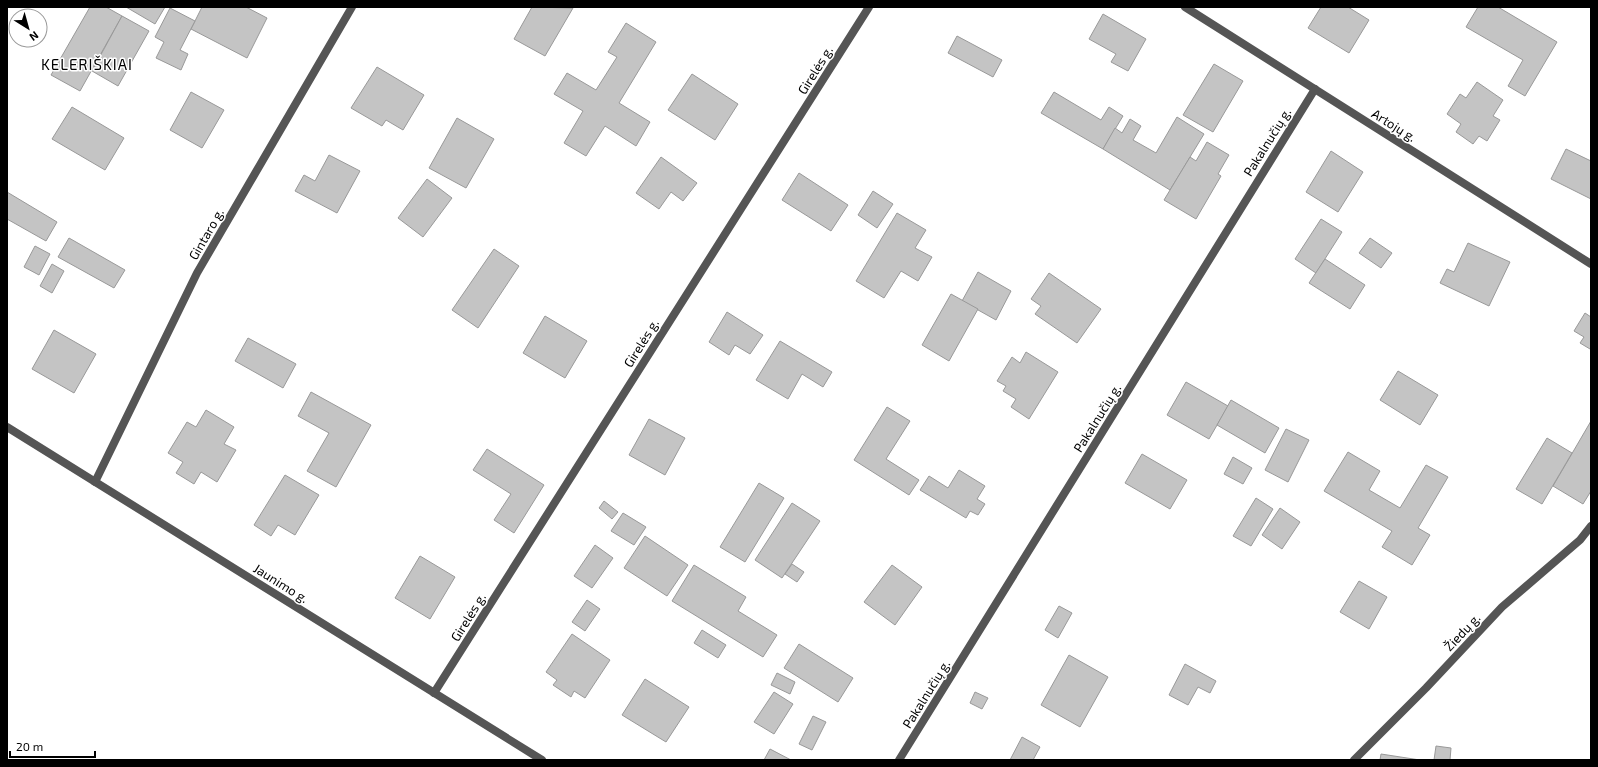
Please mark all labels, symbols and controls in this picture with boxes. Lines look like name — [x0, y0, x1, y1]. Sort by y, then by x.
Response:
north arrow — [8, 8, 48, 48]
text: N — [27, 29, 41, 44]
street label: Girelės g. — [794, 43, 836, 97]
district label: KELERIŠKIAI — [41, 55, 133, 73]
street label: Pakalnučių g. — [1240, 105, 1294, 179]
street label: Artojų g. — [1369, 105, 1419, 145]
street label: Gintaro g. — [185, 205, 227, 263]
street label: Girelės g. — [620, 316, 662, 370]
street label: Pakalnučių g. — [1070, 381, 1124, 455]
street label: Jaunimo g. — [251, 560, 311, 606]
street label: Girelės g. — [447, 590, 489, 644]
street label: Žiedų g. — [1441, 610, 1483, 654]
street label: Pakalnučių g. — [899, 657, 953, 731]
scale bar — [10, 733, 95, 759]
text: 20 m — [16, 739, 43, 753]

